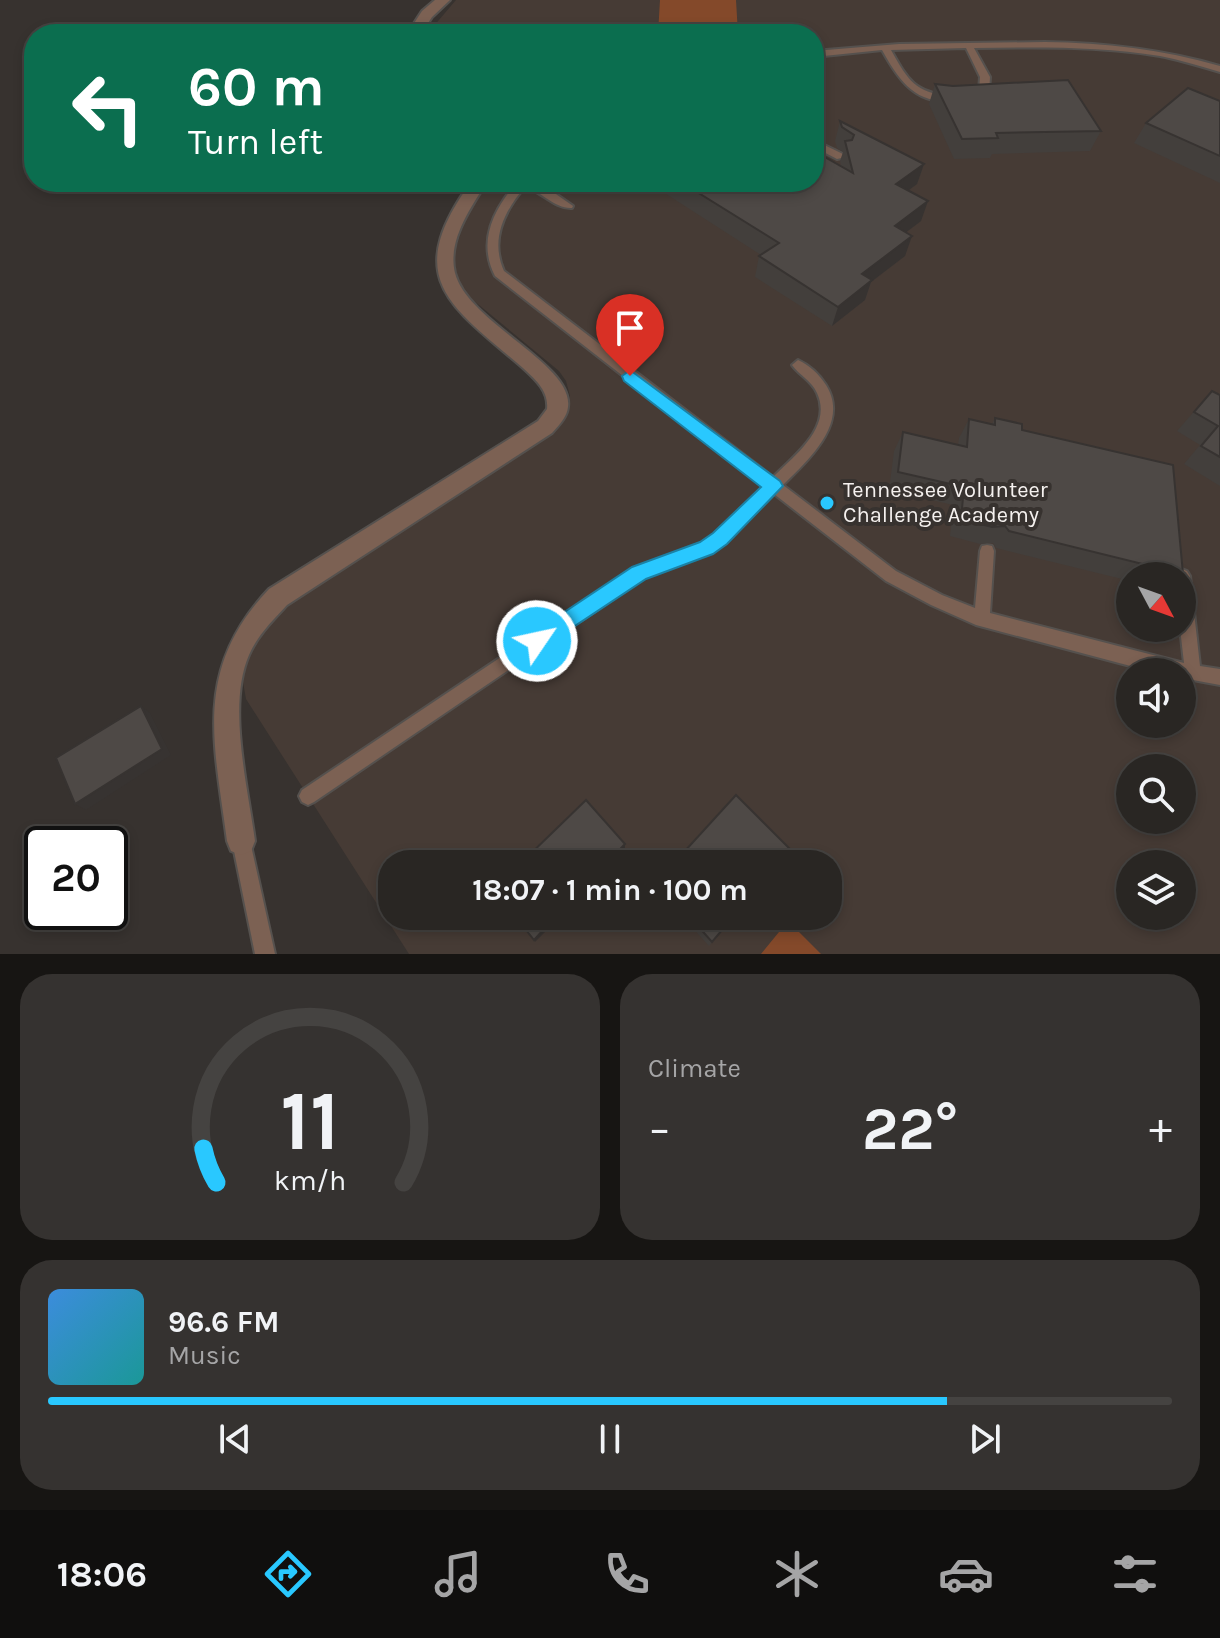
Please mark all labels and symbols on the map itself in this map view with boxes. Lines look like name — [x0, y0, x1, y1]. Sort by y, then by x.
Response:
pin — [596, 294, 664, 376]
place label: Tennessee Volunteer Challenge Academy — [843, 477, 1048, 528]
marker: Tennessee Volunteer Challenge Academy — [818, 494, 836, 512]
north arrow — [1116, 562, 1196, 642]
position arrow — [495, 599, 579, 683]
speed limit sign: 20 — [24, 826, 128, 930]

